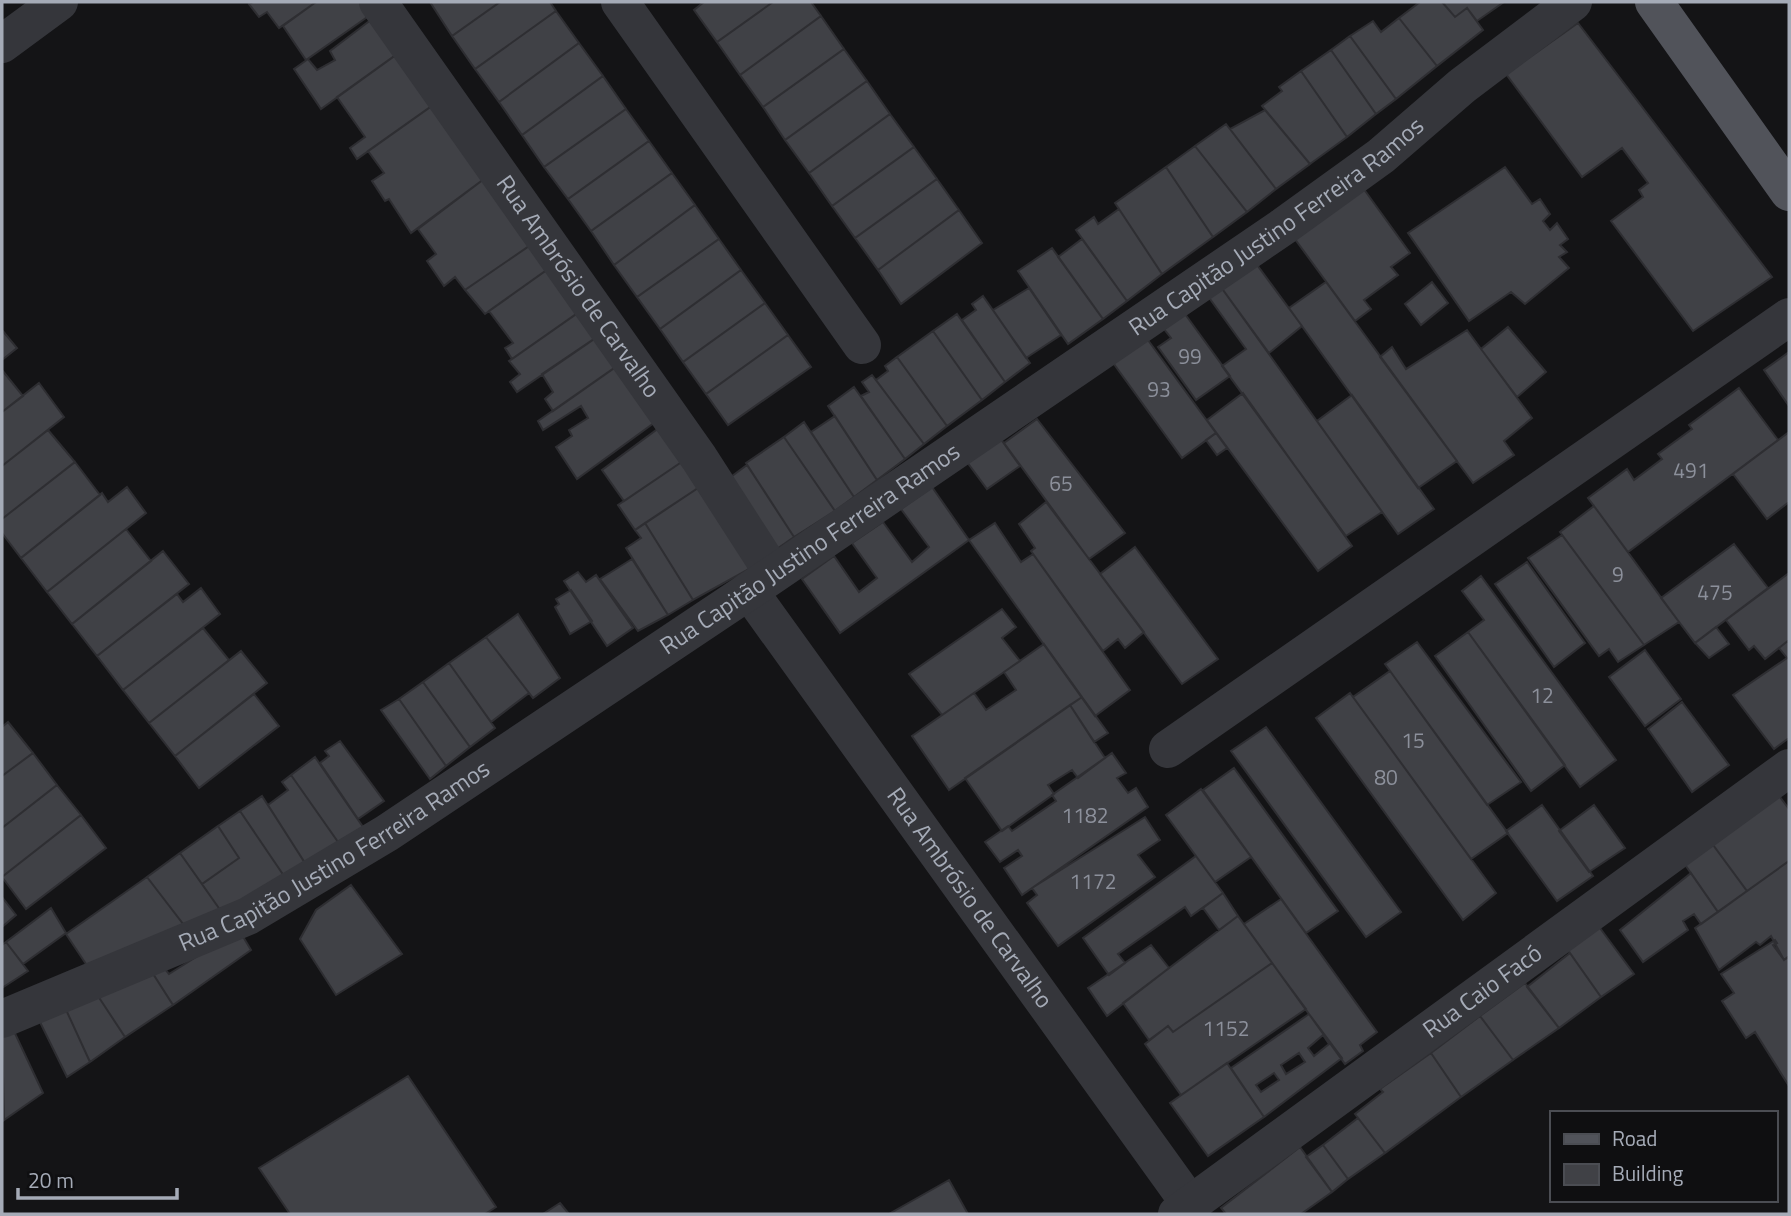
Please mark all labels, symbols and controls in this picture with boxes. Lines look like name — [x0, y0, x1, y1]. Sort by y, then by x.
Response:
street label: Rua Capitão Justino Ferreira Ramos — [1121, 108, 1431, 344]
street label: Rua Ambrósio de Carvalho — [488, 167, 670, 405]
house number: 99 — [1178, 340, 1202, 372]
house number: 93 — [1147, 373, 1171, 405]
street label: Rua Capitão Justino Ferreira Ramos — [652, 433, 967, 663]
house number: 491 — [1673, 454, 1709, 486]
house number: 65 — [1049, 467, 1073, 499]
house number: 9 — [1612, 558, 1624, 590]
house number: 475 — [1697, 576, 1733, 608]
house number: 12 — [1530, 679, 1554, 711]
house number: 15 — [1401, 724, 1425, 756]
street label: Rua Capitão Justino Ferreira Ramos — [173, 750, 497, 960]
house number: 80 — [1374, 761, 1398, 793]
street label: Rua Ambrósio de Carvalho — [879, 779, 1063, 1015]
house number: 1182 — [1061, 799, 1109, 831]
house number: 1172 — [1069, 865, 1117, 897]
street label: Rua Caio Facó — [1415, 935, 1549, 1046]
house number: 1152 — [1202, 1012, 1250, 1044]
legend — [1550, 1111, 1777, 1202]
text: Road — [1612, 1122, 1657, 1154]
scale bar — [18, 1156, 177, 1200]
text: Building — [1612, 1157, 1684, 1189]
text: 20 m — [28, 1164, 74, 1196]

